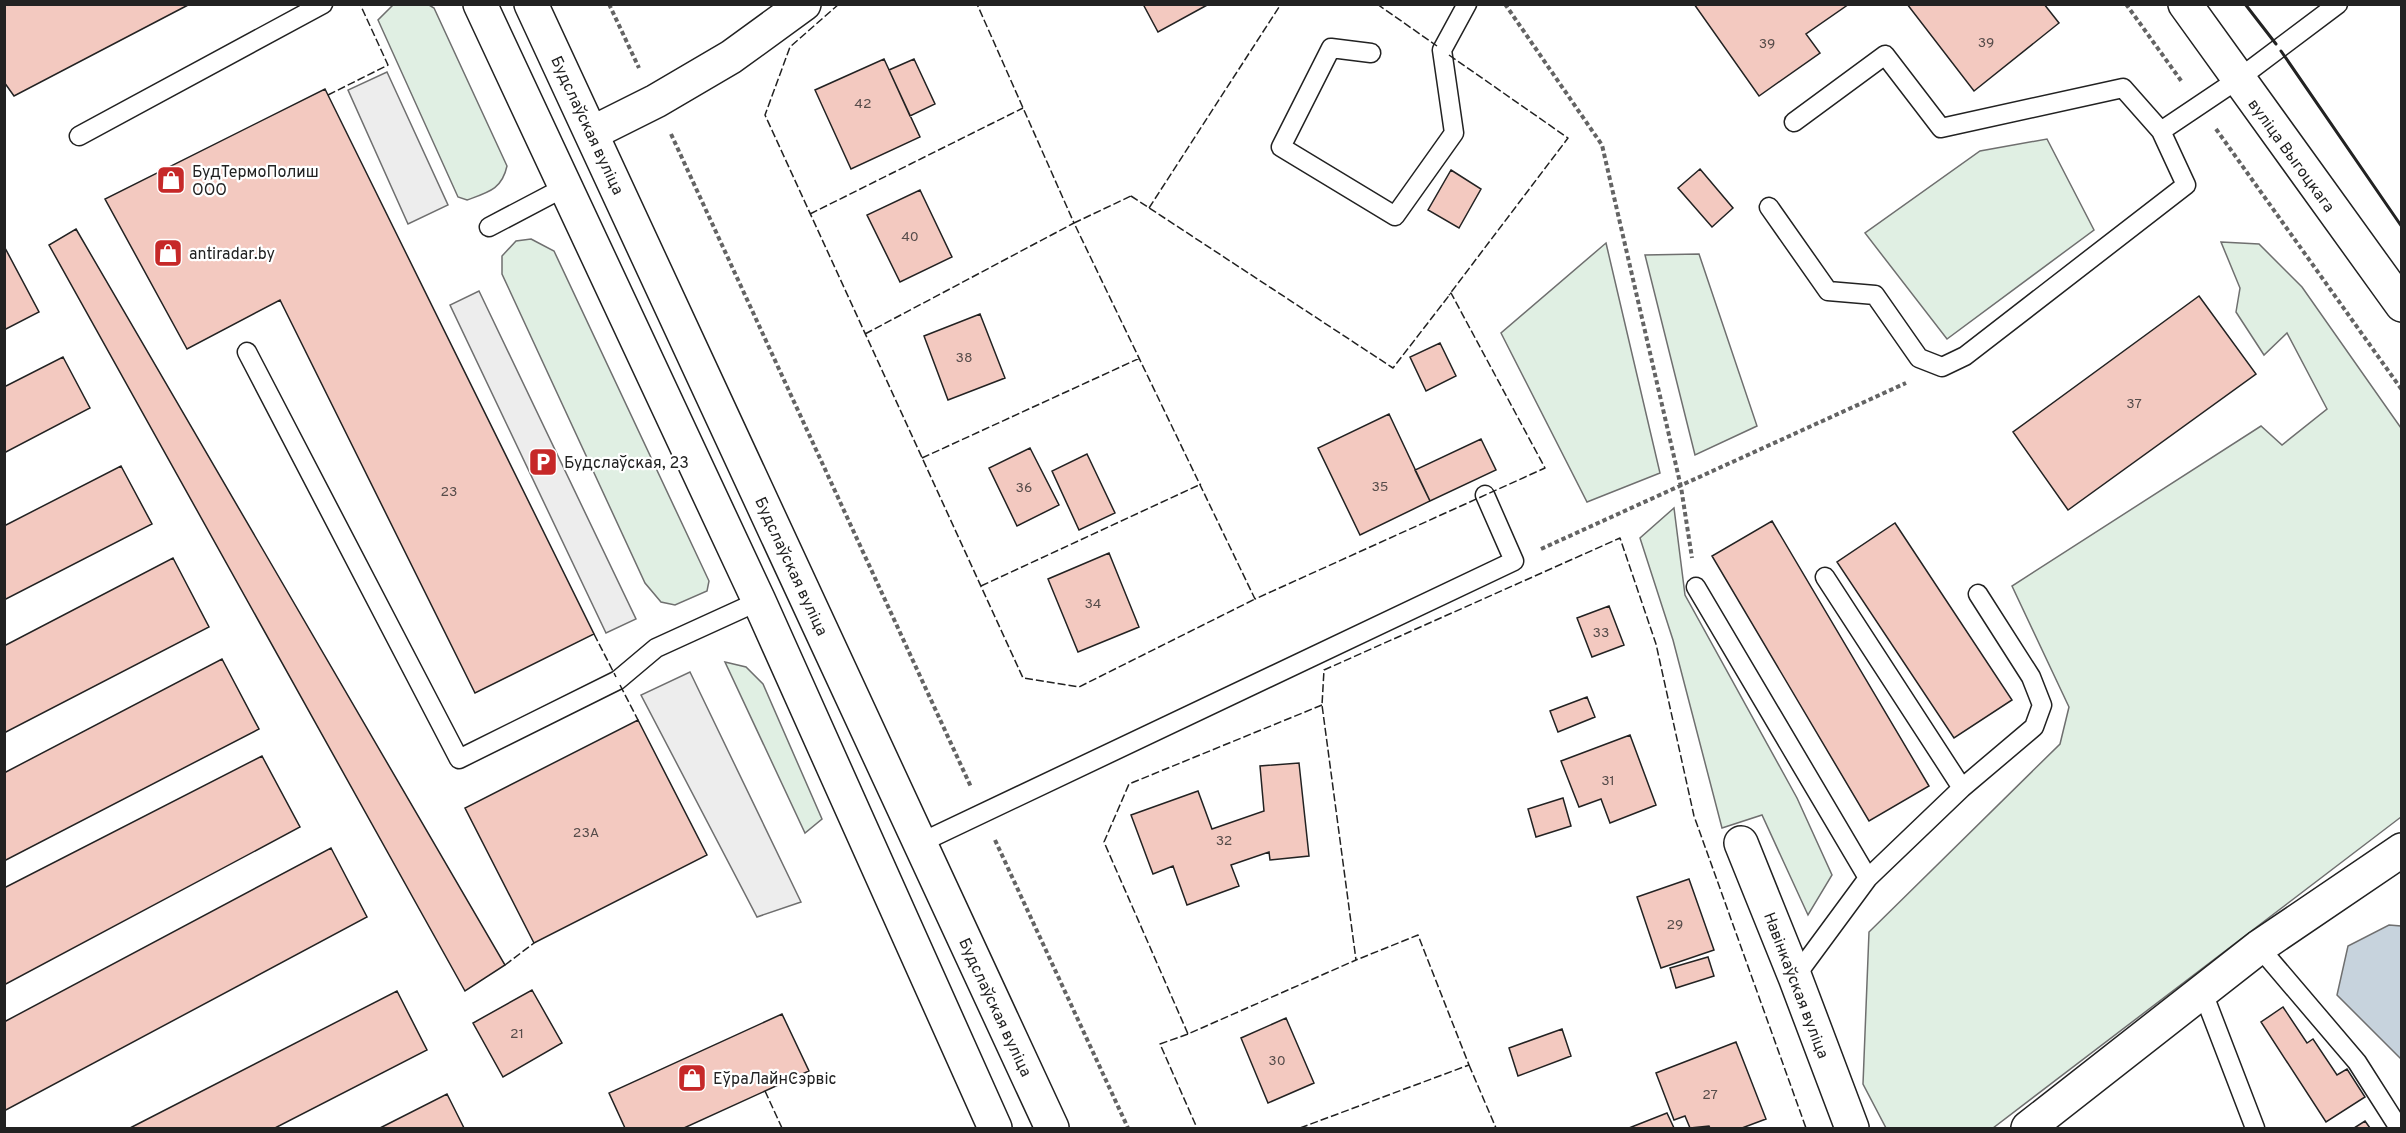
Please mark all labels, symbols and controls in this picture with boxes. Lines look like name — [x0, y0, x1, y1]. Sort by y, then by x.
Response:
house number: 39 — [1978, 35, 1994, 52]
house number: 39 — [1759, 36, 1775, 53]
street label: Будслаўская вуліца — [545, 53, 627, 199]
house number: 42 — [854, 96, 872, 113]
street label: вуліца Выгоцкага — [2243, 96, 2338, 217]
place label: БудТермоПолиш ООО — [192, 163, 319, 201]
shop icon: БудТермоПолиш ООО — [155, 164, 187, 196]
house number: 40 — [901, 229, 919, 246]
shop icon: antiradar.by — [152, 237, 184, 269]
place label: antiradar.by — [189, 245, 275, 265]
house number: 38 — [956, 350, 972, 367]
house number: 37 — [2126, 396, 2142, 413]
parking icon: Будслаўская, 23 — [527, 446, 559, 478]
place label: Будслаўская, 23 — [564, 454, 689, 474]
house number: 35 — [1371, 479, 1389, 496]
house number: 36 — [1016, 480, 1032, 497]
house number: 23 — [441, 484, 458, 501]
street label: Будслаўская вуліца — [749, 494, 831, 640]
house number: 34 — [1084, 596, 1102, 613]
house number: 33 — [1593, 625, 1609, 642]
house number: 31 — [1601, 773, 1615, 790]
house number: 23А — [573, 825, 599, 842]
house number: 32 — [1216, 833, 1232, 850]
street label: Навінкаўская вуліца — [1758, 910, 1832, 1062]
house number: 29 — [1667, 917, 1683, 934]
street label: Будслаўская вуліца — [953, 935, 1035, 1081]
house number: 21 — [510, 1026, 524, 1043]
house number: 30 — [1268, 1053, 1286, 1070]
shop icon: ЕўраЛайнСэрвіс — [676, 1062, 708, 1094]
place label: ЕўраЛайнСэрвіс — [713, 1070, 837, 1090]
house number: 27 — [1702, 1087, 1718, 1104]

